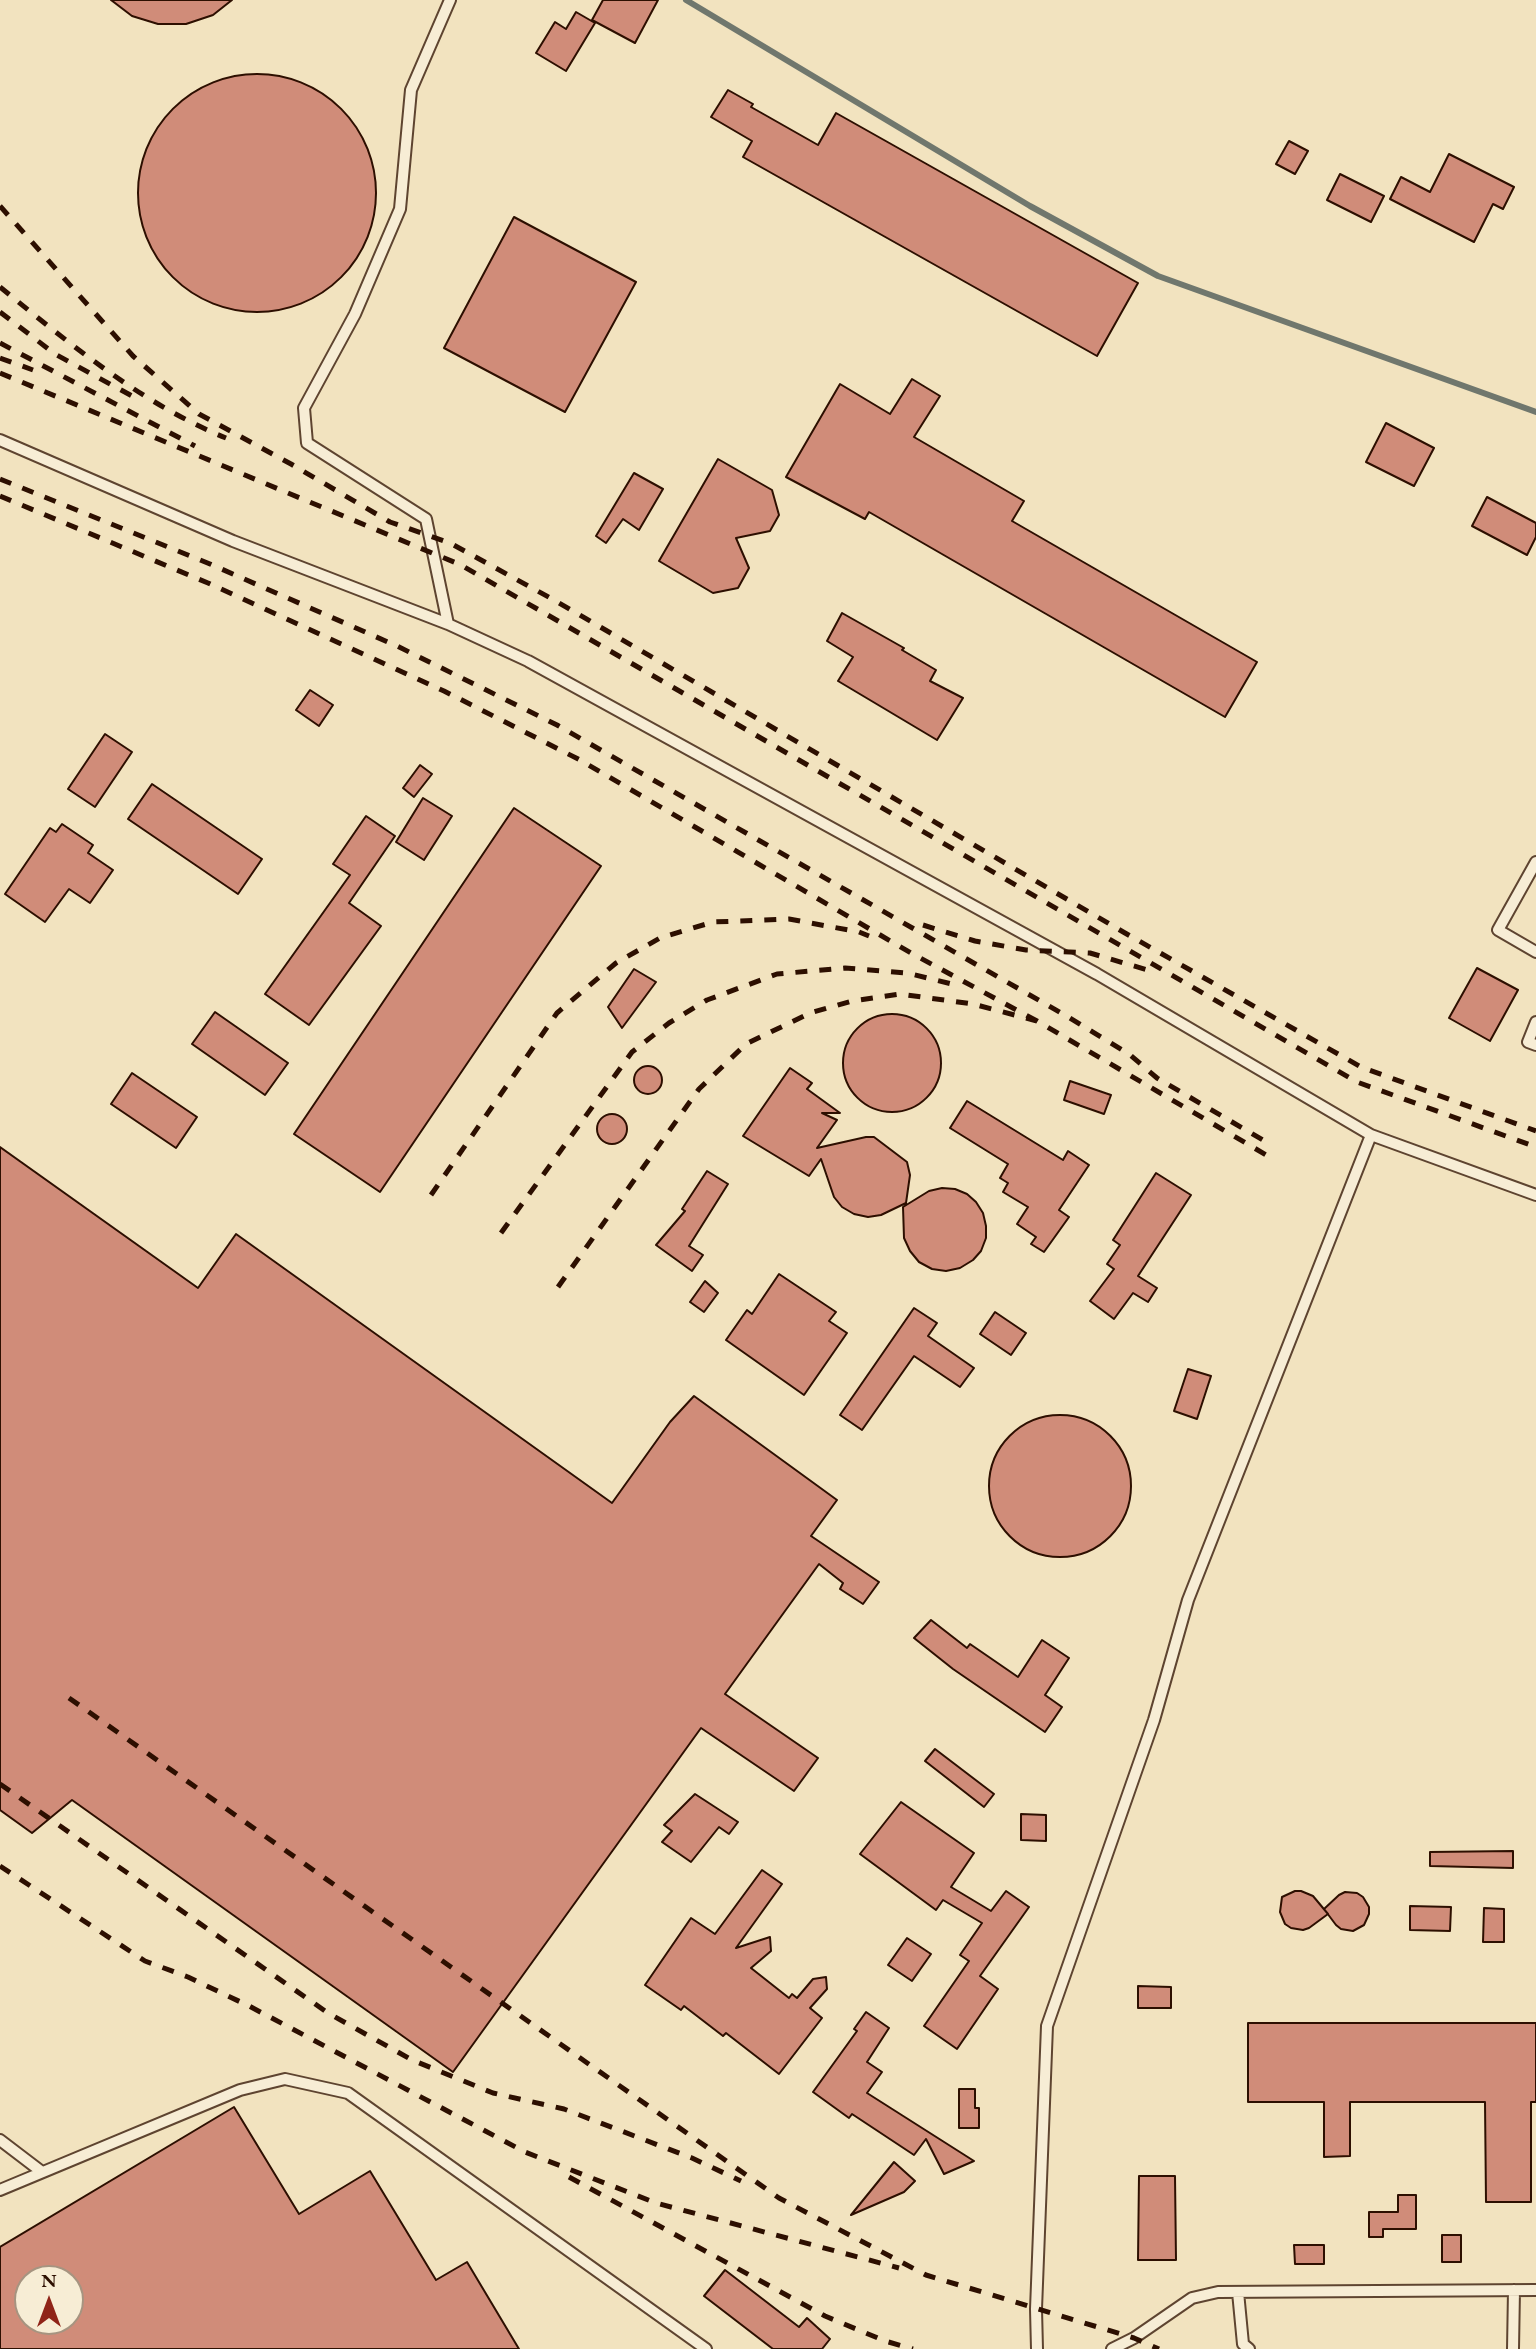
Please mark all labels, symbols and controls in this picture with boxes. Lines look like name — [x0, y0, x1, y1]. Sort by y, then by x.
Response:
north arrow — [14, 2265, 84, 2335]
text: N — [41, 2268, 57, 2293]

